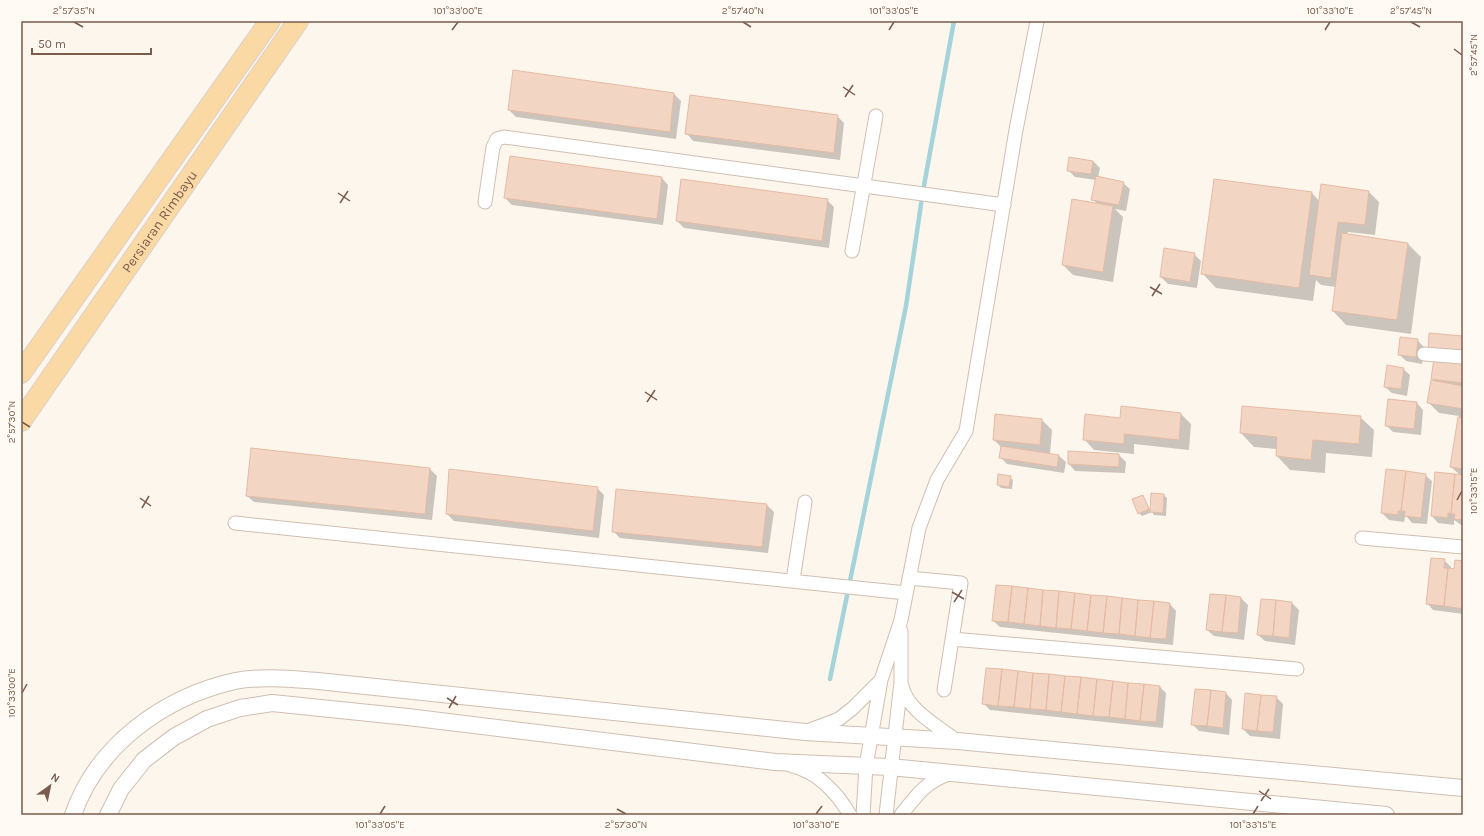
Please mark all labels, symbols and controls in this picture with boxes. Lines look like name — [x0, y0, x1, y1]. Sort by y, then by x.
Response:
text: 2°57'35"N — [53, 5, 95, 17]
text: 101°33'00"E — [433, 5, 483, 17]
text: 2°57'40"N — [722, 5, 764, 17]
text: 101°33'05"E — [869, 5, 919, 17]
text: 101°33'10"E — [1306, 5, 1354, 17]
text: 2°57'45"N — [1390, 5, 1432, 17]
scale bar — [32, 30, 151, 56]
text: 2°57'45"N — [1468, 34, 1480, 76]
text: 50 m — [38, 37, 66, 51]
street label: Persiaran Rimbayu — [118, 167, 201, 276]
text: 2°57'30"N — [6, 401, 18, 443]
text: 101°33'15"E — [1468, 468, 1480, 514]
text: 101°33'00"E — [6, 668, 18, 718]
north arrow — [30, 766, 70, 806]
text: N — [48, 770, 62, 786]
text: 101°33'05"E — [355, 819, 405, 831]
text: 2°57'30"N — [605, 819, 647, 831]
text: 101°33'10"E — [792, 819, 840, 831]
text: 101°33'15"E — [1230, 819, 1276, 831]

